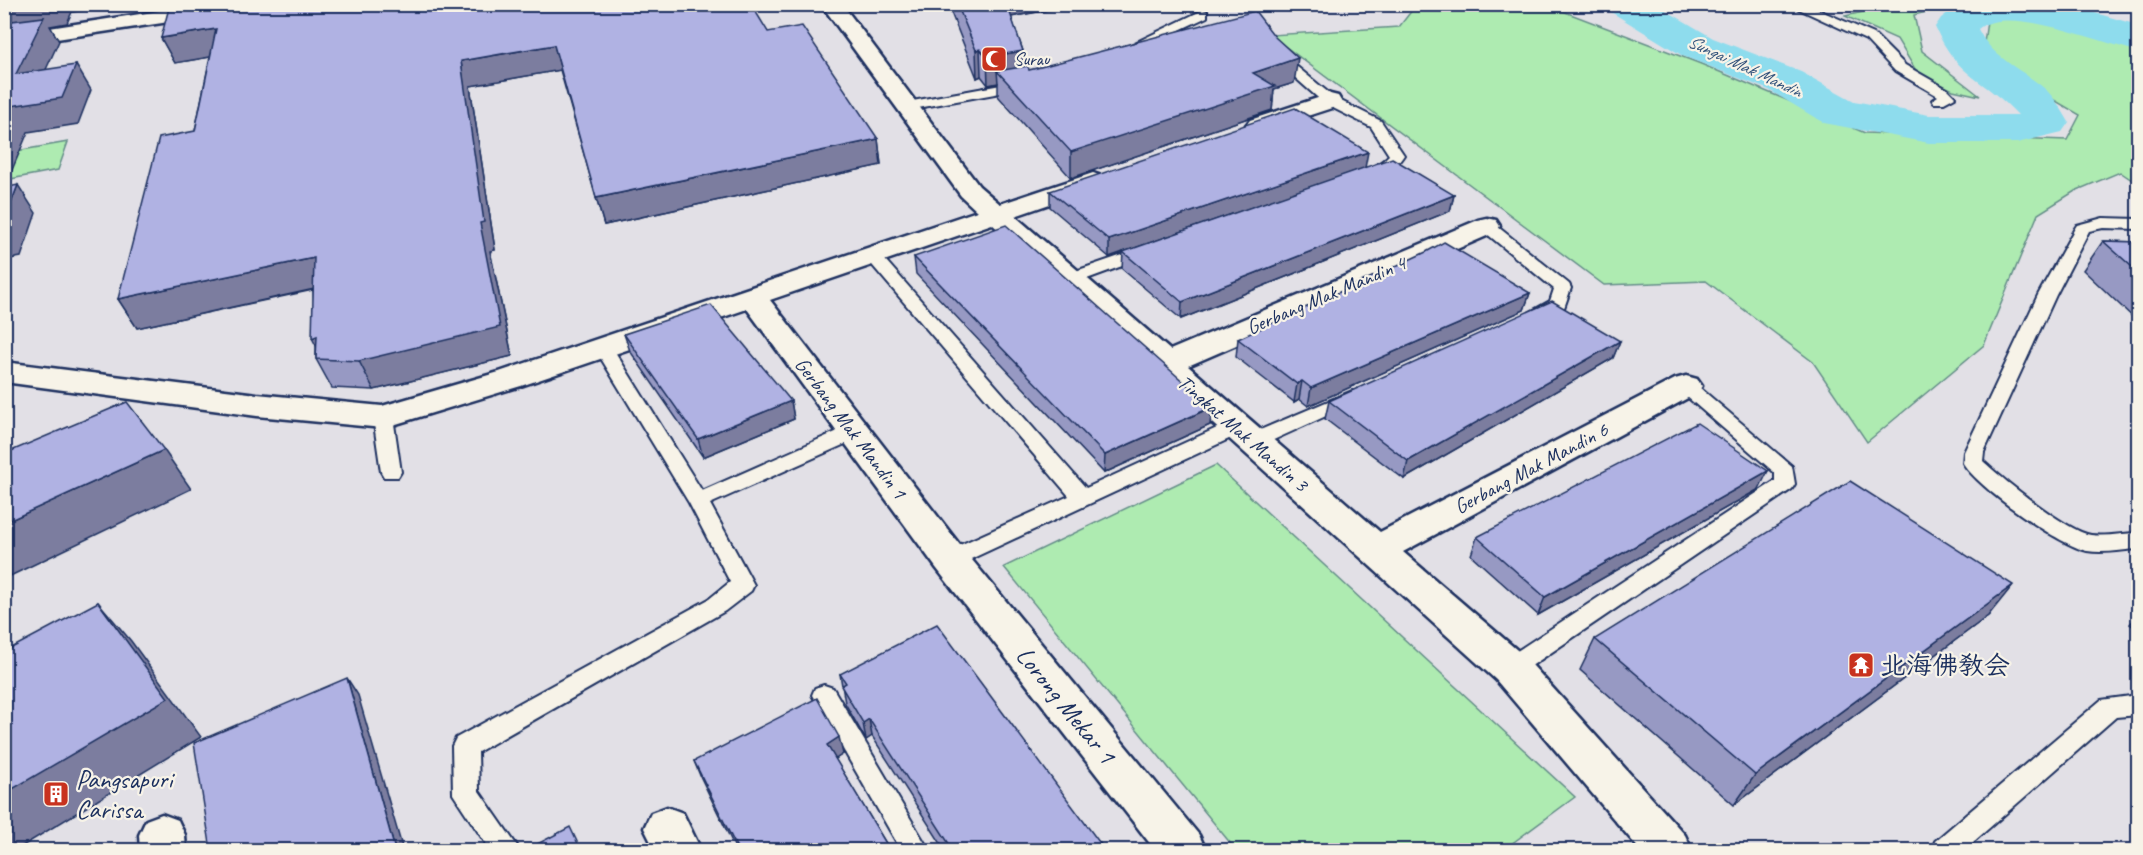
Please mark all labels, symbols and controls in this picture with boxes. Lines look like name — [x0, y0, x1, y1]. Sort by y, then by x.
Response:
water label: Sungai Mak Mandin — [1685, 30, 1807, 103]
mosque icon: Surau — [979, 44, 1009, 74]
place label: Surau — [1014, 48, 1051, 70]
street label: Gerbang Mak Mandin 4 — [1242, 249, 1412, 340]
street label: Gerbang Mak Mandin 1 — [789, 352, 914, 505]
street label: Tingkat Mak Mandin 3 — [1172, 369, 1315, 498]
street label: Gerbang Mak Mandin 6 — [1450, 416, 1613, 520]
street label: Lorong Mekar 1 — [1009, 640, 1124, 771]
place label: 北海佛教会 — [1880, 649, 2010, 682]
temple icon: 北海佛教会 — [1846, 650, 1876, 680]
place label: Pangsapuri Carissa — [76, 763, 175, 826]
building icon: Pangsapuri Carissa — [41, 779, 71, 809]

